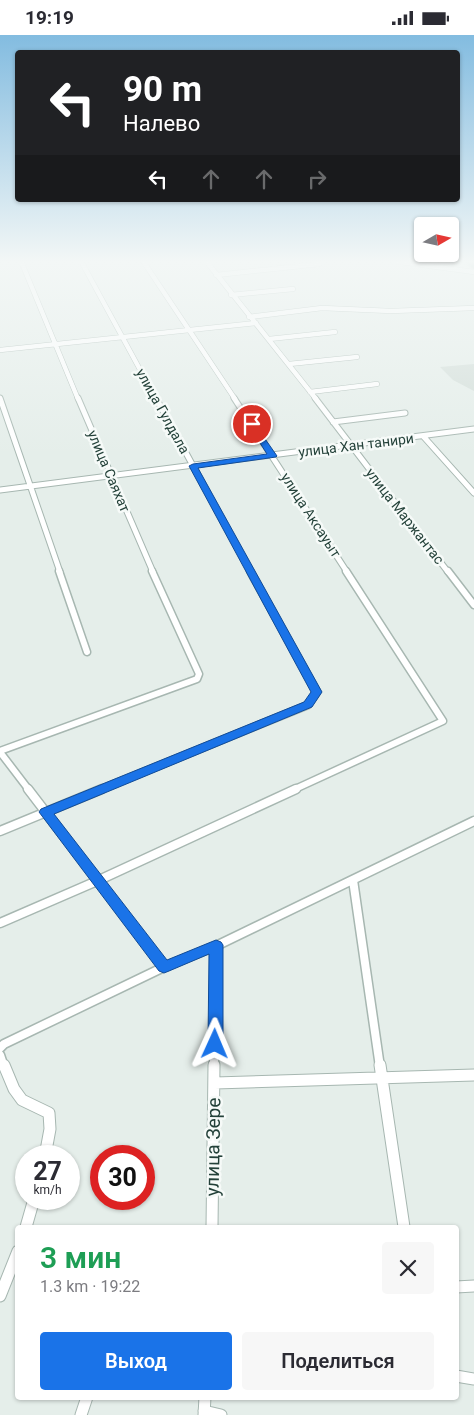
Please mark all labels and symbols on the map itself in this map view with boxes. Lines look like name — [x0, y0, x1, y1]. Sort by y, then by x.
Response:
north arrow — [414, 217, 459, 263]
street label: улица Гулдала — [133, 366, 193, 456]
pin — [231, 403, 273, 445]
street label: улица Саяхат — [85, 428, 134, 515]
street label: улица Хан танири — [297, 430, 415, 460]
street label: улица Маржантас — [363, 465, 447, 567]
street label: улица Аксауыт — [278, 470, 344, 560]
position arrow — [188, 1017, 240, 1069]
street label: улица Зере — [201, 1097, 225, 1197]
speed limit sign: 30 — [90, 1145, 155, 1210]

